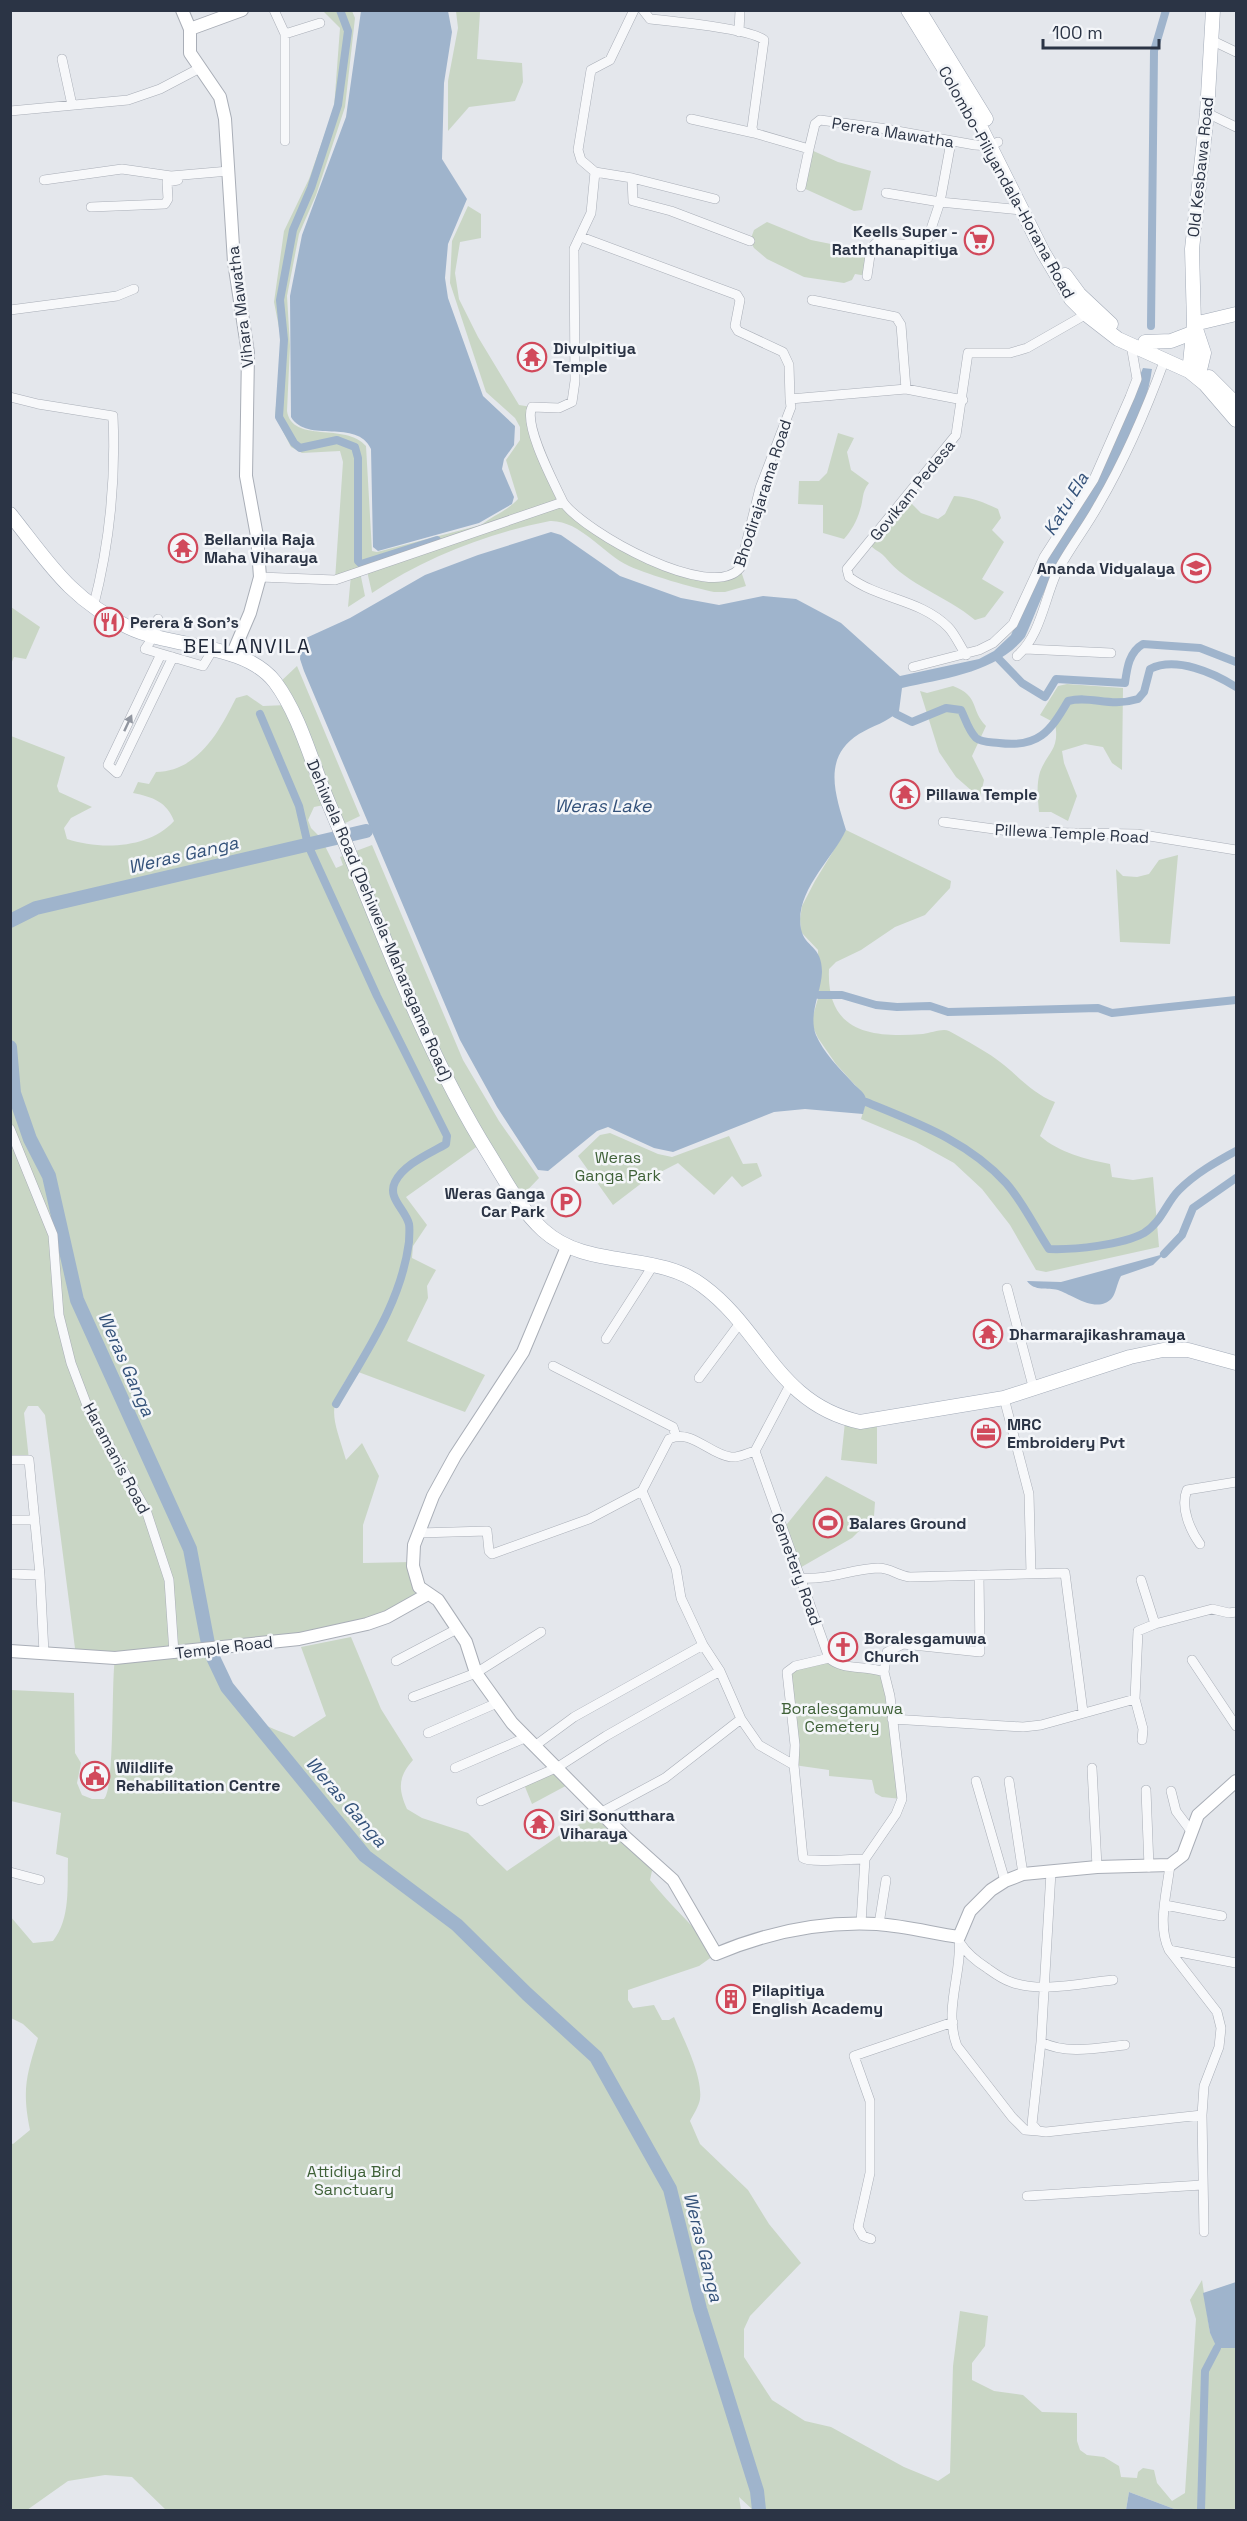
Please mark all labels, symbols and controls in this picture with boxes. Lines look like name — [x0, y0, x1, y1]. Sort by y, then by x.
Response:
scale bar — [1043, 12, 1158, 50]
text: 100 m — [1052, 21, 1103, 44]
street label: Colombo-Piliyandala-Horana Road — [934, 62, 1079, 302]
street label: Old Kesbawa Road — [1183, 96, 1218, 238]
street label: Perera Mawatha — [830, 112, 956, 153]
place label: Keells Super - Raththanapitiya — [832, 221, 958, 260]
supermarket icon: Keells Super - Raththanapitiya — [963, 224, 995, 256]
street label: Vihara Mawatha — [223, 245, 258, 369]
place label: Divulpitiya Temple — [553, 338, 636, 377]
temple icon: Divulpitiya Temple — [516, 341, 548, 373]
street label: Bhodirajarama Road — [729, 417, 796, 570]
street label: Govikam Pedesa — [865, 435, 960, 545]
water label: Katu Ela — [1038, 467, 1094, 539]
place label: Bellanvila Raja Maha Viharaya — [204, 529, 318, 568]
temple icon: Bellanvila Raja Maha Viharaya — [167, 532, 199, 564]
school or university icon: Ananda Vidyalaya — [1180, 552, 1212, 584]
place label: Ananda Vidyalaya — [1037, 558, 1175, 579]
restaurant icon: Perera & Son's — [93, 606, 125, 638]
place label: Perera & Son's — [130, 612, 239, 633]
district label: BELLANVILA — [183, 633, 311, 659]
one-way arrow — [123, 715, 132, 732]
street label: Dehiwela Road (Dehiwela-Maharagama Road) — [302, 756, 457, 1084]
temple icon: Pillawa Temple — [889, 778, 921, 810]
place label: Pillawa Temple — [926, 784, 1038, 805]
water label: Weras Lake — [554, 794, 653, 817]
street label: Pillewa Temple Road — [994, 819, 1150, 848]
water label: Weras Ganga — [126, 831, 241, 878]
park label: Weras Ganga Park — [575, 1147, 662, 1186]
place label: Weras Ganga Car Park — [445, 1183, 545, 1222]
parking icon: Weras Ganga Car Park — [550, 1186, 582, 1218]
water label: Weras Ganga — [93, 1308, 160, 1420]
temple icon: Dharmarajikashramaya — [972, 1318, 1004, 1350]
place label: Dharmarajikashramaya — [1009, 1324, 1185, 1345]
street label: Haramanis Road — [78, 1399, 155, 1518]
place label: MRC Embroidery Pvt — [1007, 1414, 1125, 1453]
office icon: MRC Embroidery Pvt — [970, 1417, 1002, 1449]
sports icon: Balares Ground — [812, 1507, 844, 1539]
street label: Cemetery Road — [766, 1510, 827, 1628]
place label: Balares Ground — [849, 1513, 966, 1534]
place label: Boralesgamuwa Church — [864, 1628, 986, 1667]
street label: Temple Road — [174, 1631, 274, 1664]
church icon: Boralesgamuwa Church — [827, 1631, 859, 1663]
park label: Boralesgamuwa Cemetery — [781, 1698, 903, 1737]
water label: Weras Ganga — [301, 1752, 392, 1852]
place label: Wildlife Rehabilitation Centre — [116, 1757, 280, 1796]
public building icon: Wildlife Rehabilitation Centre — [79, 1760, 111, 1792]
place label: Siri Sonutthara Viharaya — [560, 1805, 675, 1844]
temple icon: Siri Sonutthara Viharaya — [523, 1808, 555, 1840]
place label: Pilapitiya English Academy — [752, 1980, 883, 2019]
building icon: Pilapitiya English Academy — [715, 1983, 747, 2015]
park label: Attidiya Bird Sanctuary — [307, 2161, 401, 2200]
water label: Weras Ganga — [679, 2190, 728, 2305]

